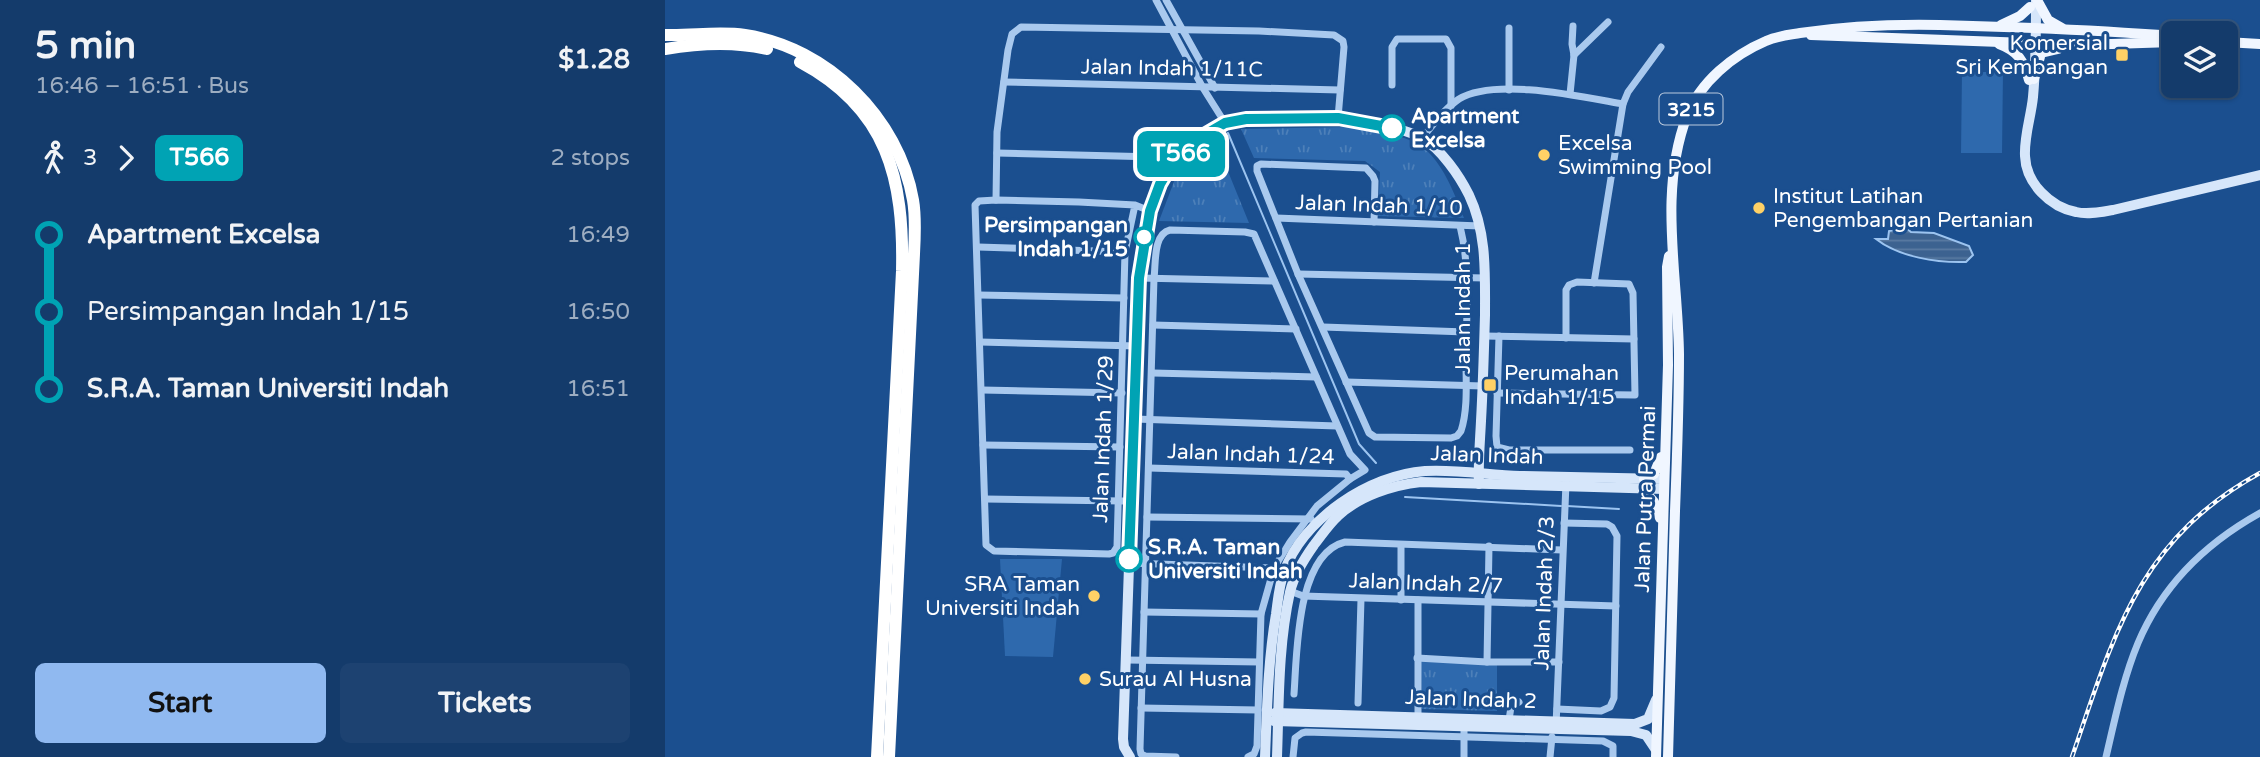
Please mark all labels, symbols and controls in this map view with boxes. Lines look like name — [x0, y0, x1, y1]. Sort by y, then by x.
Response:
map controls — [2161, 21, 2238, 98]
button: layers — [2161, 21, 2238, 98]
text: 5 min — [35, 23, 136, 69]
place label: Komersial Sri Kembangan — [1956, 31, 2108, 80]
text: $1.28 — [558, 44, 630, 75]
marker: Komersial Sri Kembangan — [2114, 47, 2130, 63]
street label: Jalan Indah 1/11C — [1081, 54, 1263, 83]
text: 16:46 – 16:51 · Bus — [35, 72, 249, 100]
road number: 3215 — [1660, 94, 1723, 124]
place label: Apartment Excelsa — [1411, 104, 1519, 153]
marker: Apartment Excelsa — [1379, 115, 1405, 141]
line badge: T566 — [1132, 131, 1230, 177]
place label: Excelsa Swimming Pool — [1558, 131, 1712, 180]
icon: walk — [35, 139, 73, 177]
icon: forward — [107, 139, 145, 177]
text: T566 — [1151, 139, 1211, 168]
text: T566 — [169, 143, 229, 172]
text: 3 — [83, 144, 97, 172]
text: 2 stops — [550, 144, 630, 172]
marker: Excelsa Swimming Pool — [1536, 147, 1552, 163]
place label: Institut Latihan Pengembangan Pertanian — [1773, 184, 2033, 233]
street label: Jalan Indah 1/10 — [1295, 190, 1463, 221]
marker: Institut Latihan Pengembangan Pertanian — [1751, 200, 1767, 216]
place label: Persimpangan Indah 1/15 — [984, 213, 1128, 262]
text: Apartment Excelsa — [87, 219, 320, 250]
text: 16:49 — [566, 221, 630, 249]
marker: Persimpangan Indah 1/15 — [1134, 227, 1154, 247]
street label: Jalan Indah 1 — [1451, 242, 1476, 374]
text: Persimpangan Indah 1/15 — [87, 296, 409, 327]
text: 16:50 — [566, 298, 630, 326]
street label: Jalan Indah 1/29 — [1088, 355, 1119, 523]
place label: Perumahan Indah 1/15 — [1504, 361, 1619, 410]
text: S.R.A. Taman Universiti Indah — [87, 373, 449, 404]
text: 16:51 — [566, 375, 630, 403]
marker: Perumahan Indah 1/15 — [1482, 377, 1498, 393]
street label: Jalan Putra Permai — [1630, 405, 1661, 593]
street label: Jalan Indah 1/24 — [1167, 439, 1335, 470]
street label: Jalan Indah — [1430, 441, 1544, 470]
street label: Jalan Indah 2/3 — [1529, 515, 1560, 671]
place label: S.R.A. Taman Universiti Indah — [1148, 535, 1303, 584]
marker: S.R.A. Taman Universiti Indah — [1116, 546, 1142, 572]
street label: Jalan Indah 2/7 — [1348, 568, 1504, 599]
place label: SRA Taman Universiti Indah — [925, 572, 1080, 621]
marker: SRA Taman Universiti Indah — [1086, 588, 1102, 604]
button: Start — [35, 663, 326, 743]
button: Tickets — [340, 663, 630, 743]
place label: Surau Al Husna — [1099, 667, 1252, 692]
marker: Surau Al Husna — [1077, 671, 1093, 687]
street label: Jalan Indah 2 — [1405, 685, 1537, 714]

